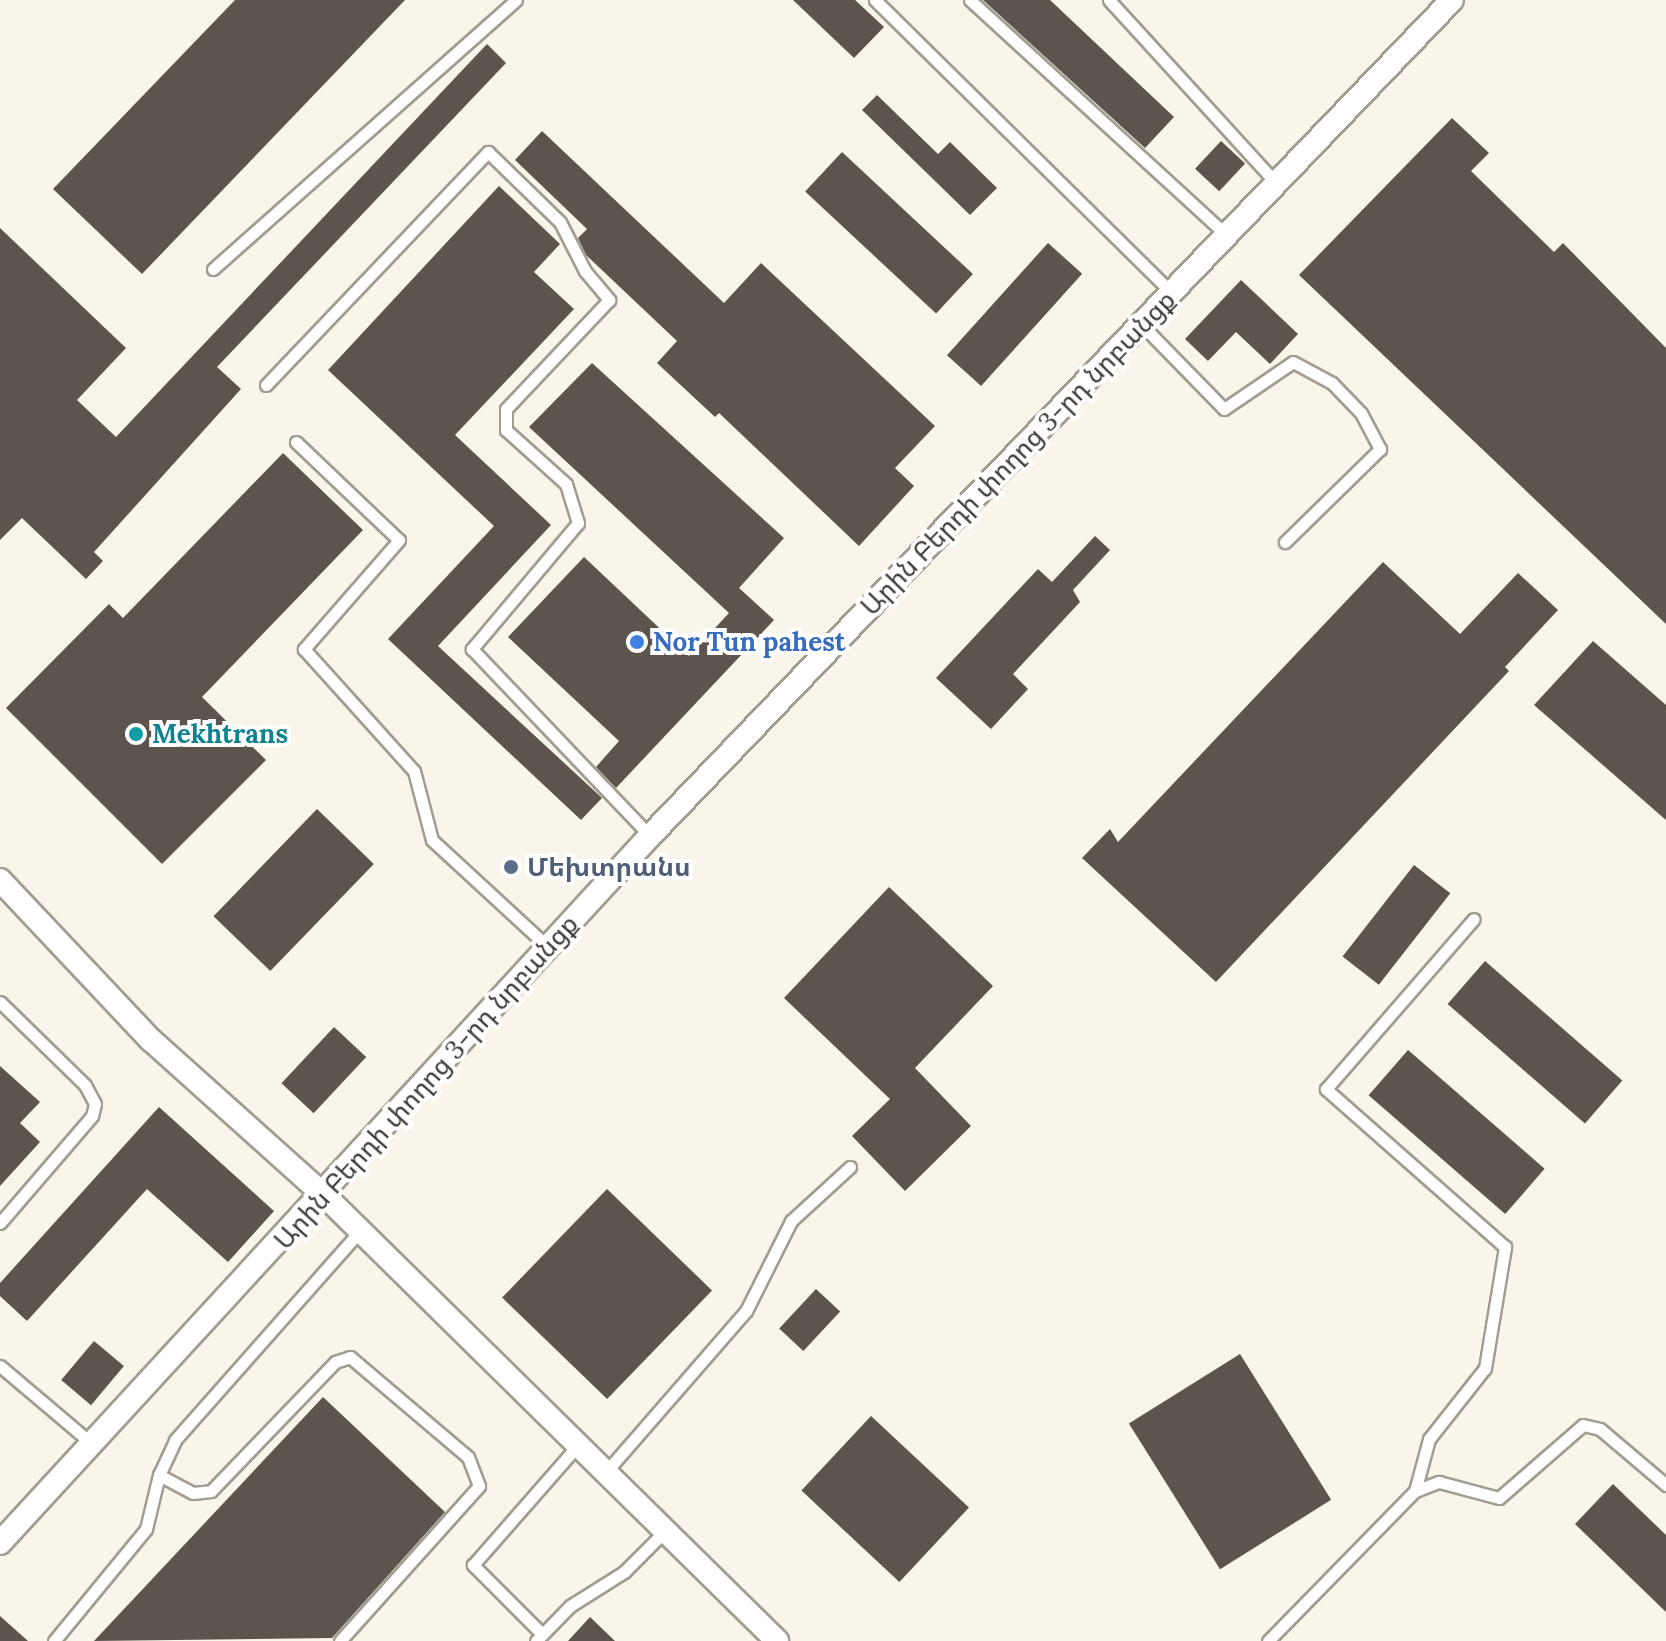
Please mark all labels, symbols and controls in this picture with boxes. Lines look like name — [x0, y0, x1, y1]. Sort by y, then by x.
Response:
street label: Արին Բերդի փողոց 3-րդ նրբանցք — [854, 284, 1182, 622]
place label: Nor Tun pahest — [653, 626, 846, 658]
marker: Nor Tun pahest — [628, 633, 646, 651]
place label: Mekhtrans — [152, 718, 288, 750]
marker: Mekhtrans — [127, 725, 145, 743]
place label: Մեխտրանս — [527, 851, 691, 883]
marker: Մեխտրանս — [502, 858, 520, 876]
street label: Արին Բերդի փողոց 3-րդ նրբանցք — [267, 908, 585, 1256]

